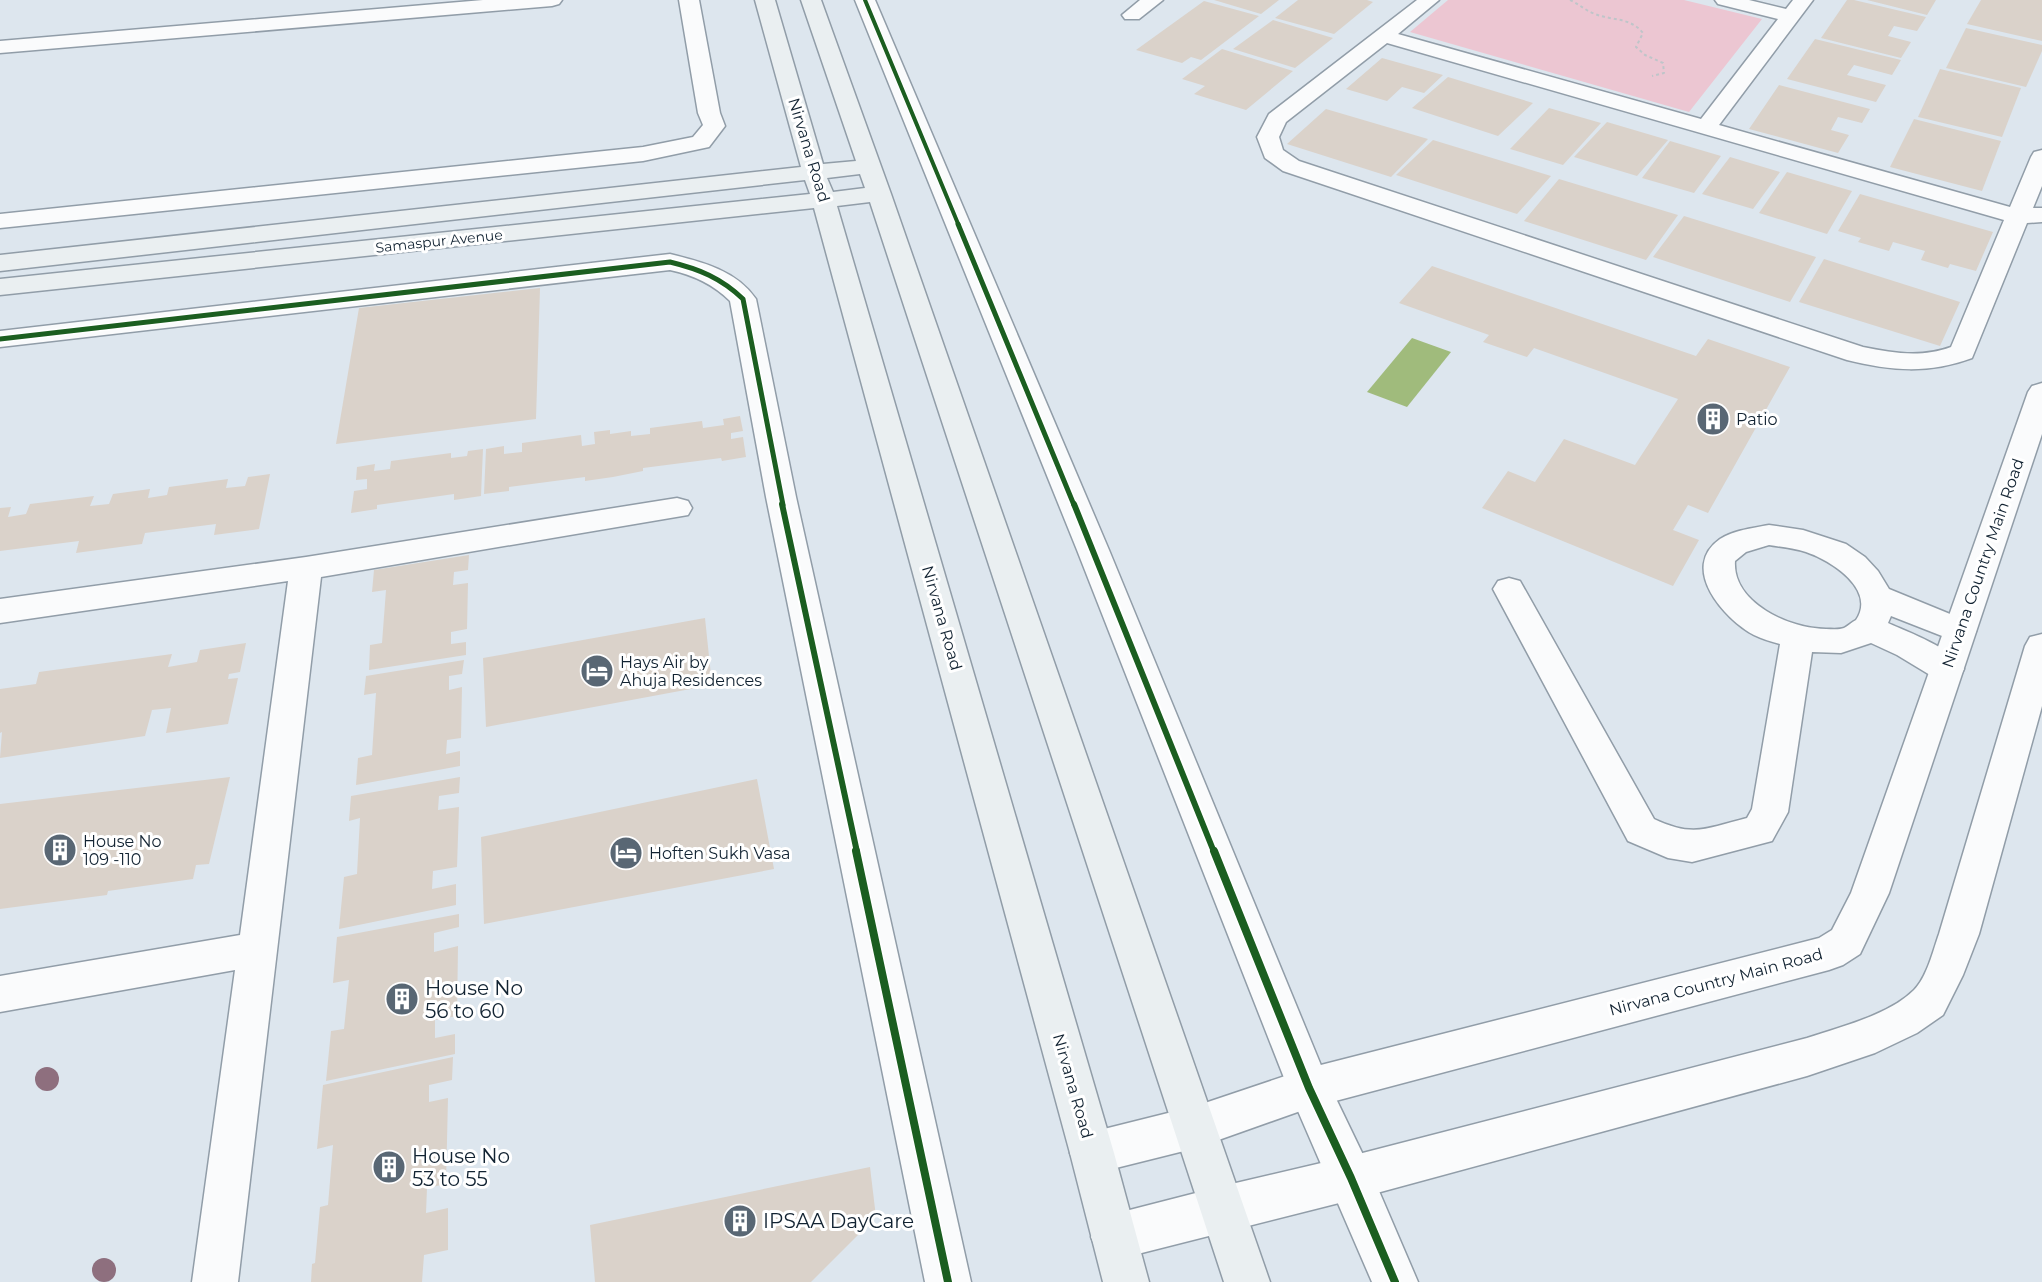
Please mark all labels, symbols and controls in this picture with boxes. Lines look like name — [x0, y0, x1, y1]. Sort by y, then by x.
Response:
street label: Nirvana Road — [784, 96, 834, 204]
street label: Samaspur Avenue — [374, 225, 504, 257]
building icon: Patio — [1695, 401, 1731, 437]
place label: Patio — [1736, 410, 1778, 429]
street label: Nirvana Country Main Road — [1938, 456, 2028, 670]
street label: Nirvana Road — [918, 563, 966, 673]
hotel icon: Hays Air by Ahuja Residences — [579, 653, 615, 689]
place label: Hays Air by Ahuja Residences — [620, 653, 762, 690]
building icon: House No 109 -110 — [42, 832, 78, 868]
place label: House No 109 -110 — [83, 832, 162, 869]
hotel icon: Hoften Sukh Vasa — [608, 835, 644, 871]
place label: Hoften Sukh Vasa — [649, 844, 790, 863]
street label: Nirvana Country Main Road — [1607, 944, 1825, 1020]
place label: House No 56 to 60 — [425, 976, 523, 1023]
building icon: House No 56 to 60 — [384, 981, 420, 1017]
street label: Nirvana Road — [1049, 1031, 1097, 1141]
place label: House No 53 to 55 — [412, 1144, 510, 1191]
building icon: House No 53 to 55 — [371, 1149, 407, 1185]
building icon: IPSAA DayCare — [722, 1203, 758, 1239]
place label: IPSAA DayCare — [763, 1209, 914, 1233]

